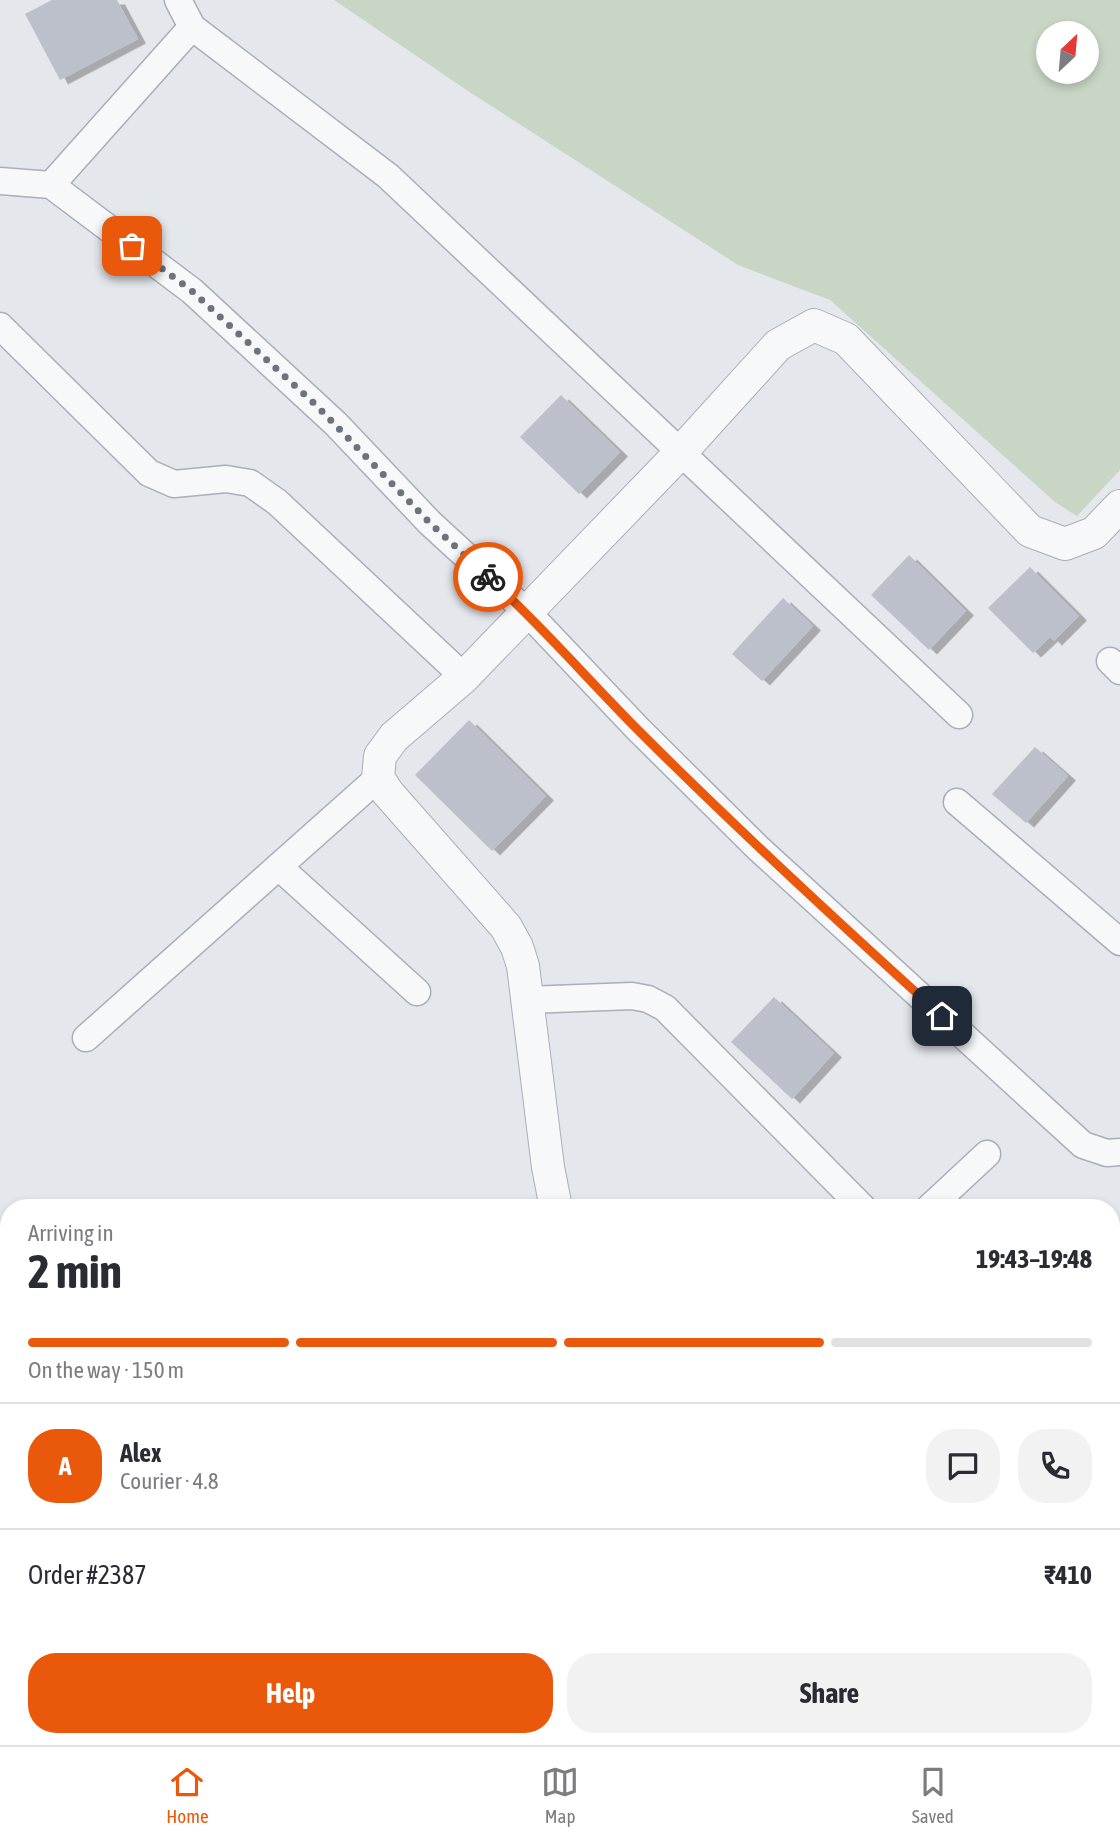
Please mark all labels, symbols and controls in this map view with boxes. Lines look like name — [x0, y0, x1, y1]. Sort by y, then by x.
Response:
north arrow — [1036, 21, 1099, 84]
map controls — [1036, 21, 1099, 84]
pin — [102, 216, 162, 276]
icon: bag — [113, 227, 151, 265]
courier — [453, 542, 523, 612]
icon: bike — [469, 558, 507, 596]
pin — [912, 986, 972, 1046]
icon: home — [923, 997, 961, 1035]
text: Arriving in — [28, 1220, 114, 1246]
text: 19:43–19:48 — [976, 1244, 1092, 1274]
text: 2 min — [28, 1245, 122, 1298]
text: On the way · 150 m — [28, 1357, 184, 1383]
button: chat — [926, 1429, 1000, 1503]
button: phone — [1018, 1429, 1092, 1503]
text: Alex — [120, 1438, 161, 1468]
text: A — [59, 1451, 71, 1481]
text: Courier · 4.8 — [120, 1468, 219, 1494]
text: Order #2387 — [28, 1560, 147, 1590]
text: ₹410 — [1044, 1560, 1092, 1590]
button: Help — [28, 1653, 553, 1733]
button: Share — [567, 1653, 1092, 1733]
tab: Home — [166, 1763, 209, 1827]
tab: Map — [541, 1763, 579, 1827]
tab: Saved — [912, 1763, 954, 1827]

